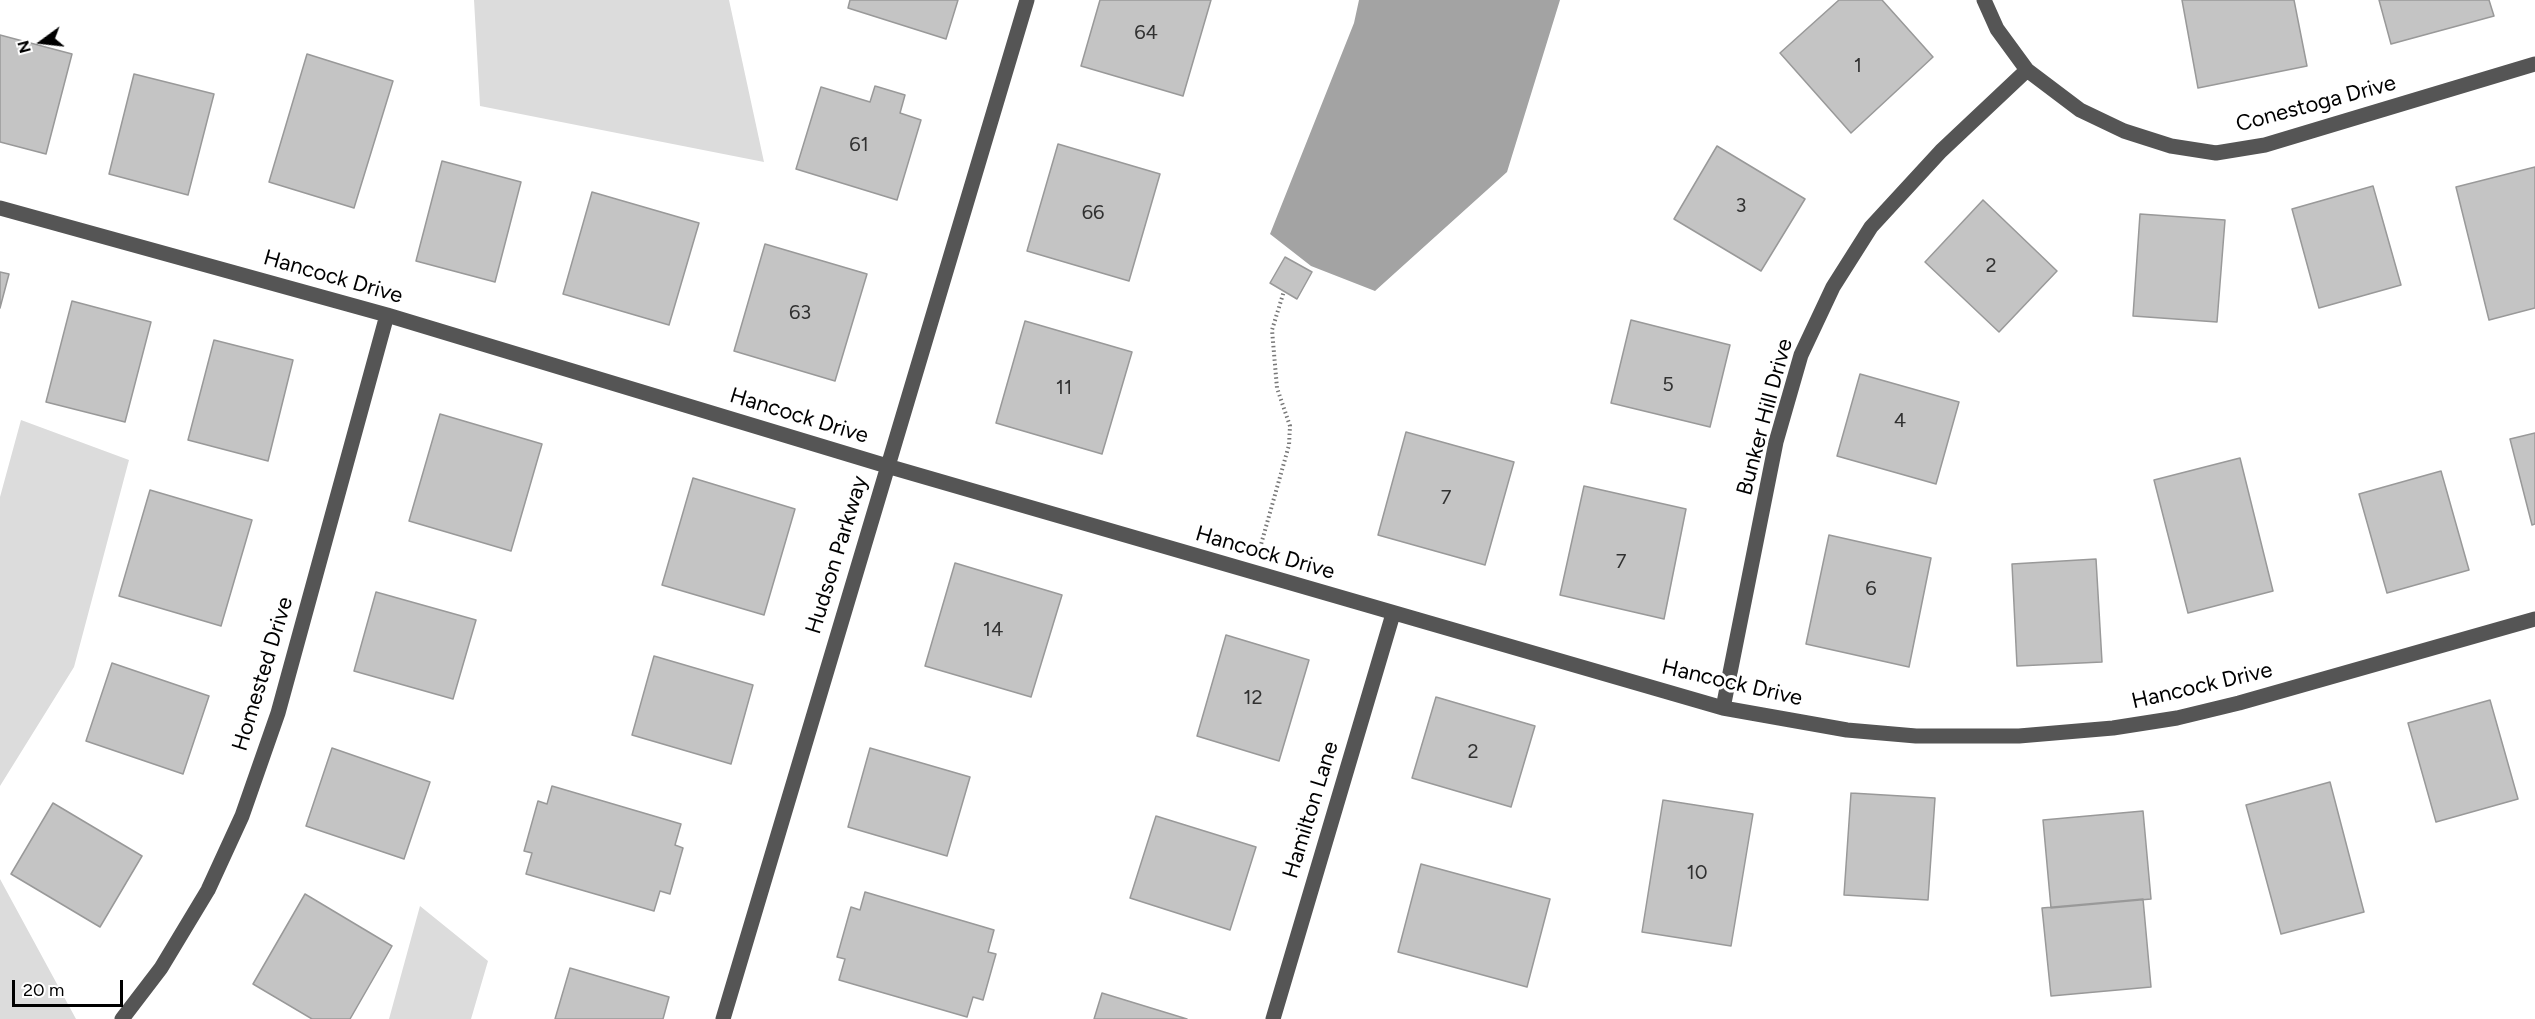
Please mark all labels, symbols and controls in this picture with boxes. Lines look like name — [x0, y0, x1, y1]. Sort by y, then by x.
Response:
north arrow — [12, 12, 72, 72]
house number: 64 — [1134, 21, 1158, 45]
text: N — [13, 38, 35, 55]
house number: 1 — [1854, 54, 1862, 78]
street label: Conestoga Drive — [2233, 70, 2399, 138]
house number: 61 — [849, 133, 869, 157]
house number: 3 — [1736, 194, 1746, 218]
house number: 66 — [1082, 201, 1104, 225]
street label: Hancock Drive — [260, 245, 406, 309]
house number: 2 — [1985, 254, 1997, 278]
house number: 63 — [789, 301, 811, 325]
street label: Bunker Hill Drive — [1731, 336, 1799, 498]
house number: 5 — [1662, 373, 1674, 397]
house number: 11 — [1056, 376, 1072, 400]
street label: Hancock Drive — [726, 382, 872, 450]
house number: 4 — [1894, 409, 1906, 433]
street label: Hudson Parkway — [800, 473, 874, 637]
house number: 7 — [1441, 486, 1451, 510]
street label: Hancock Drive — [1192, 521, 1338, 585]
house number: 7 — [1616, 550, 1626, 574]
house number: 6 — [1865, 577, 1877, 601]
street label: Homested Drive — [227, 594, 299, 754]
house number: 14 — [983, 618, 1003, 642]
street label: Hancock Drive — [1659, 654, 1805, 712]
street label: Hancock Drive — [2129, 657, 2275, 715]
house number: 12 — [1243, 686, 1263, 710]
street label: Hamilton Lane — [1278, 738, 1344, 882]
house number: 2 — [1467, 740, 1479, 764]
house number: 10 — [1686, 861, 1708, 885]
scale bar — [15, 968, 126, 1006]
text: 20 m — [23, 979, 64, 1001]

